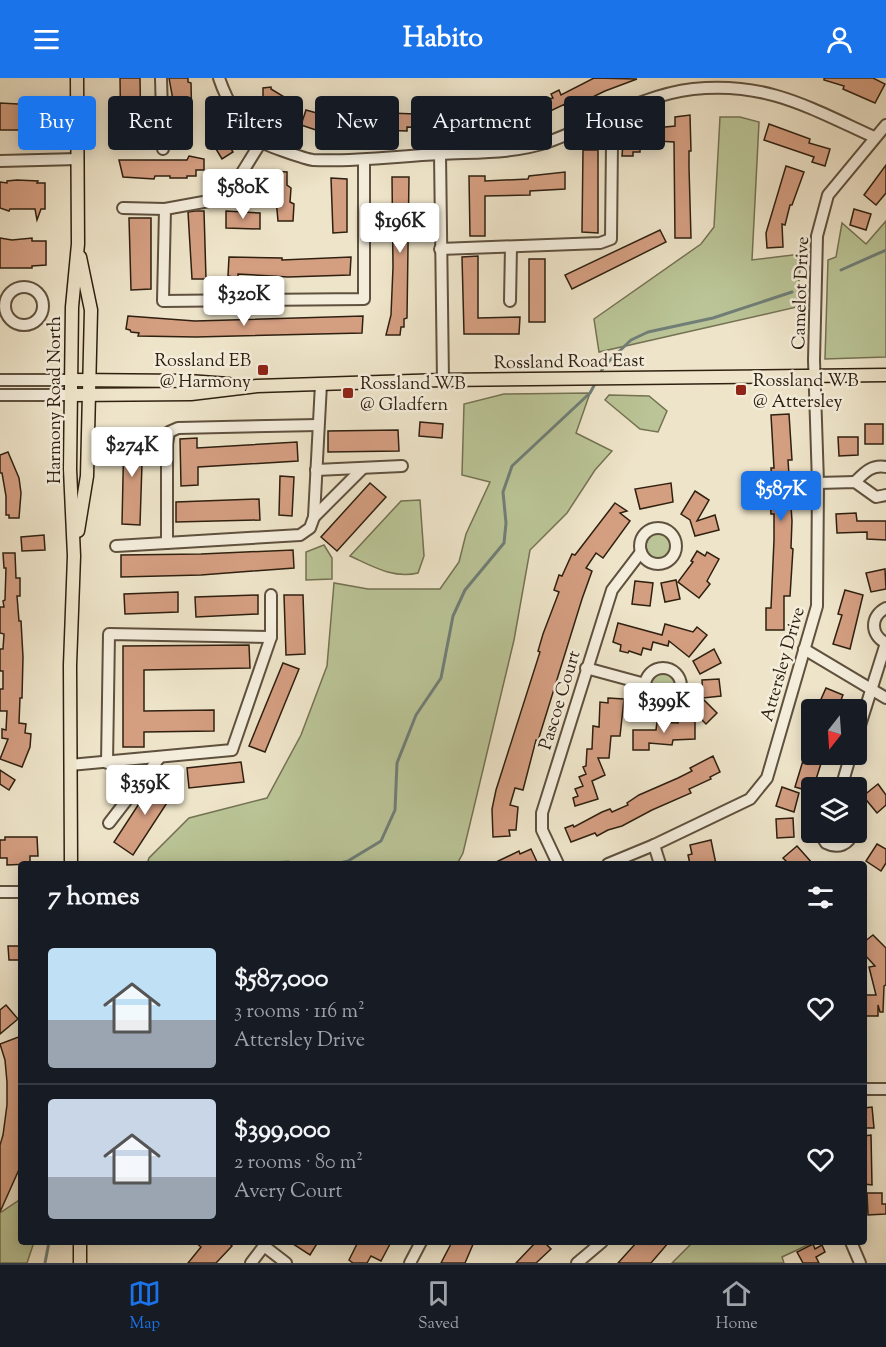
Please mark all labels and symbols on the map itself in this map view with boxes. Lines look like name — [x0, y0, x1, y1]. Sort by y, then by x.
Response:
pin: $580K — [201, 169, 285, 220]
pin: $196K — [358, 203, 442, 254]
street label: Camelot Drive — [787, 236, 817, 350]
pin: $320K — [202, 276, 286, 327]
street label: Harmony Road North — [43, 315, 69, 484]
place label: Rossland EB @ Harmony — [155, 349, 251, 396]
street label: Rossland Road East — [493, 349, 645, 377]
marker: Rossland EB @ Harmony — [256, 363, 270, 377]
place label: Rossland WB @ Attersley — [753, 369, 859, 416]
place label: Rossland WB @ Gladfern — [360, 372, 466, 419]
marker: Rossland WB @ Attersley — [734, 383, 748, 397]
marker: Rossland WB @ Gladfern — [341, 386, 355, 400]
pin: $274K — [90, 427, 174, 478]
pin: $587K — [739, 471, 823, 522]
street label: Attersley Drive — [755, 604, 813, 725]
street label: Pascoe Court — [533, 648, 588, 753]
pin: $399K — [622, 683, 706, 734]
north arrow — [801, 699, 867, 765]
pin: $359K — [103, 765, 187, 816]

